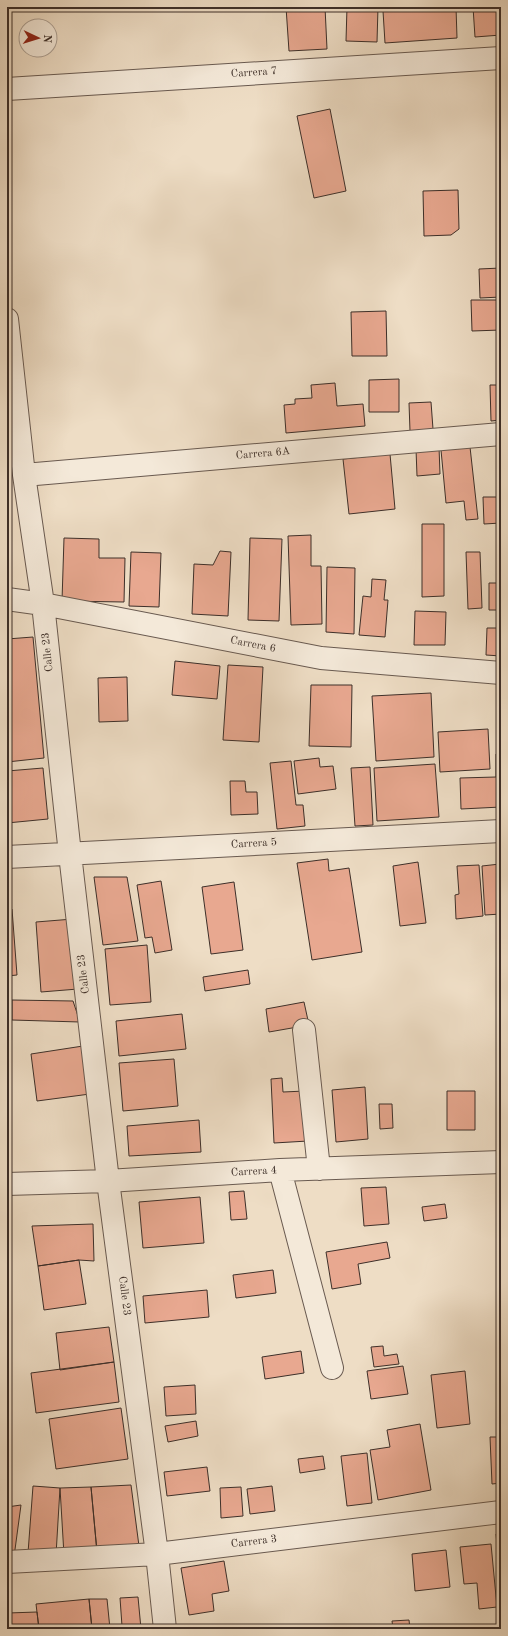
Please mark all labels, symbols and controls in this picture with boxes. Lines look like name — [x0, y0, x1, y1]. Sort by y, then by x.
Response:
north arrow — [18, 18, 58, 58]
text: N — [41, 34, 52, 44]
street label: Carrera 7 — [231, 66, 277, 80]
street label: Carrera 6A — [235, 446, 291, 462]
street label: Calle 23 — [40, 632, 56, 672]
street label: Carrera 6 — [229, 635, 277, 655]
street label: Carrera 5 — [231, 837, 277, 851]
street label: Calle 23 — [76, 954, 92, 994]
street label: Carrera 4 — [231, 1165, 277, 1179]
street label: Calle 23 — [116, 1276, 132, 1316]
street label: Carrera 3 — [230, 1534, 278, 1550]

